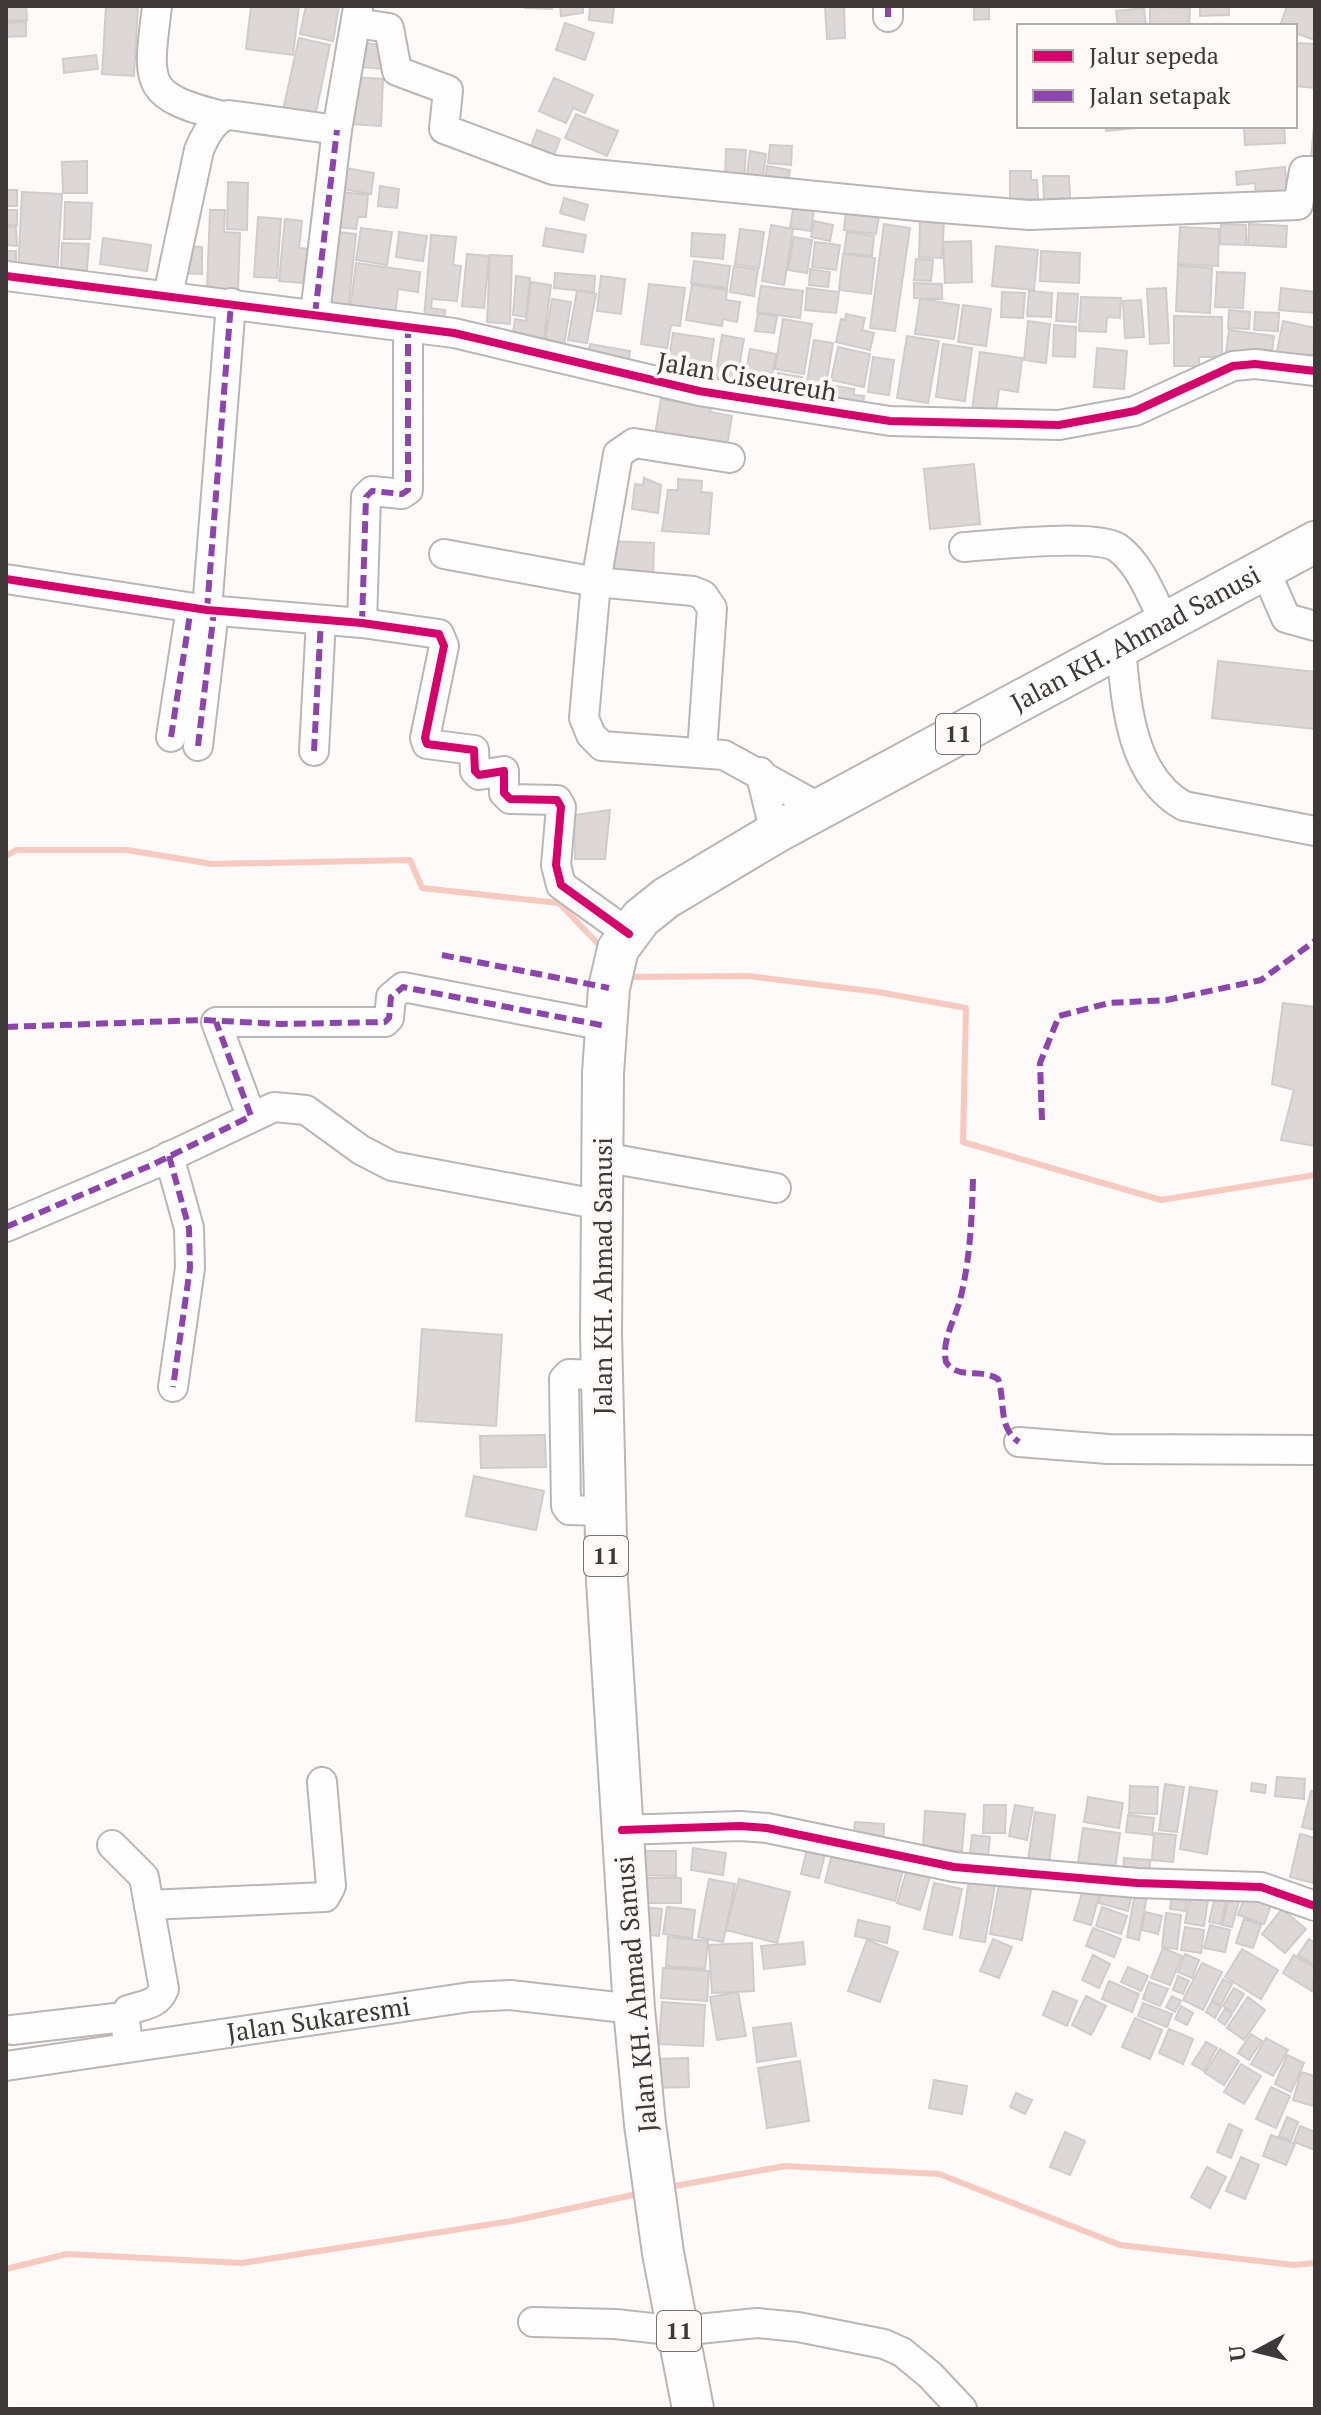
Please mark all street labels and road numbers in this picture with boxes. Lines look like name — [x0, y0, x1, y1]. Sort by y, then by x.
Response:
street label: Jalan Ciseureuh — [655, 343, 840, 409]
street label: Jalan KH. Ahmad Sanusi — [1005, 557, 1266, 719]
road number: 11 — [936, 714, 980, 754]
street label: Jalan KH. Ahmad Sanusi — [585, 1137, 619, 1415]
road number: 11 — [584, 1536, 628, 1576]
street label: Jalan KH. Ahmad Sanusi — [606, 1854, 664, 2134]
street label: Jalan Sukaresmi — [225, 1988, 412, 2049]
road number: 11 — [657, 2311, 701, 2351]

